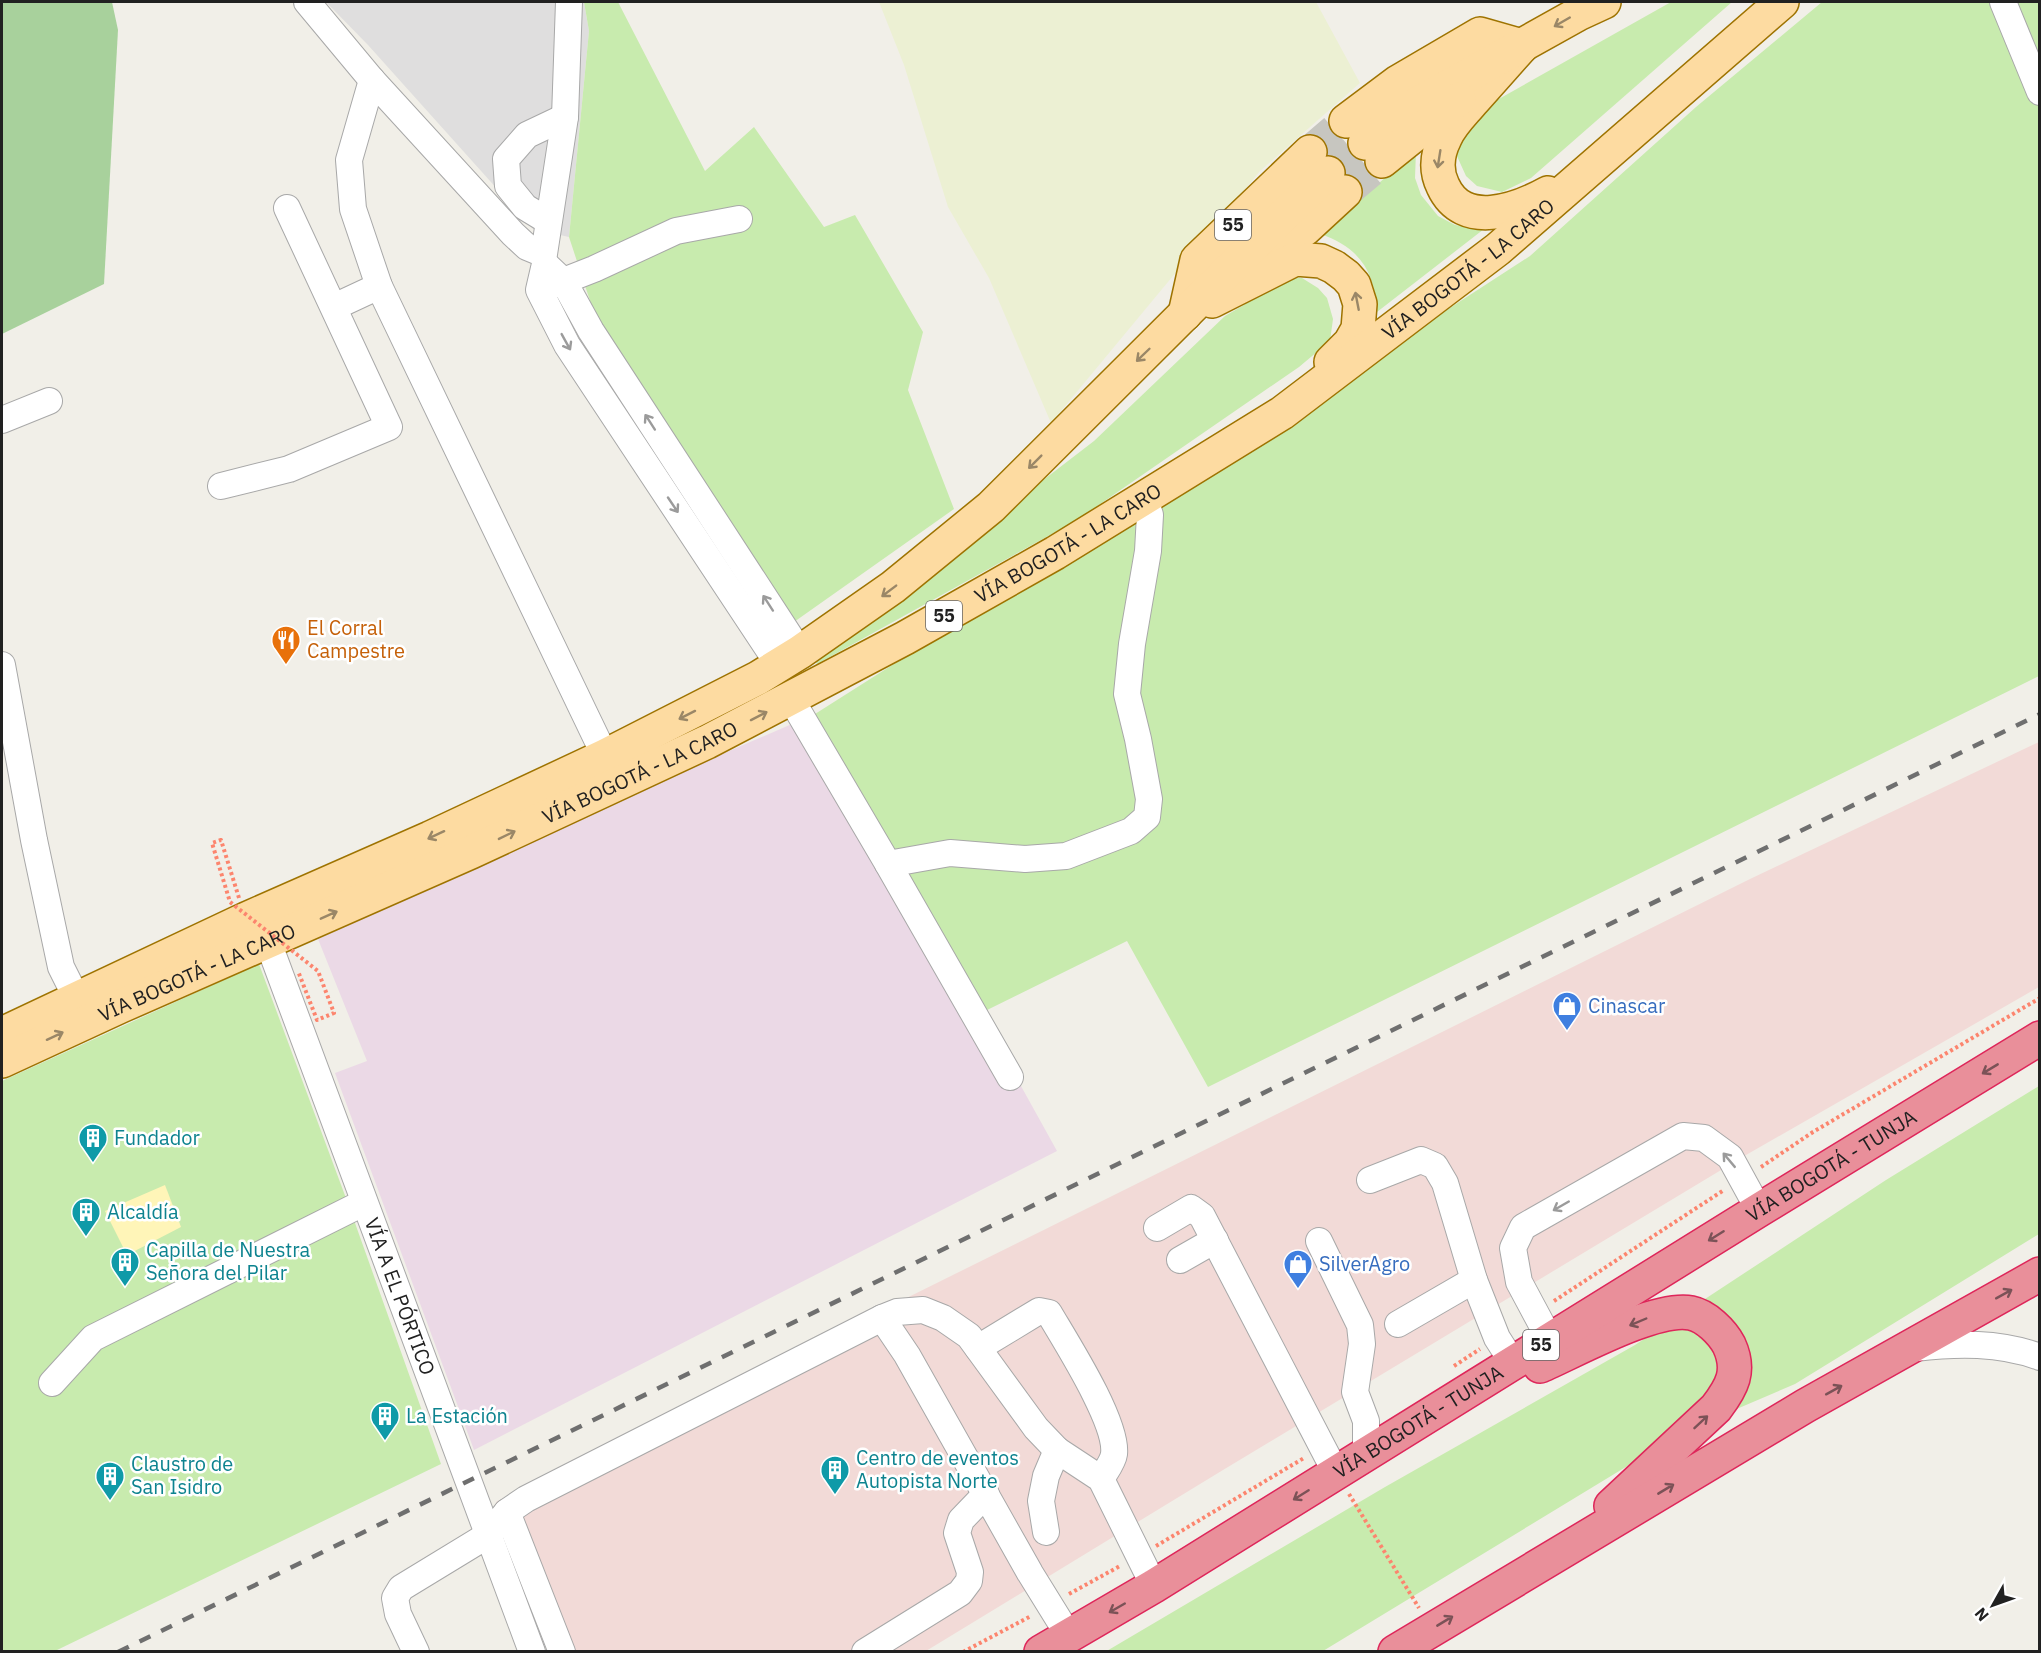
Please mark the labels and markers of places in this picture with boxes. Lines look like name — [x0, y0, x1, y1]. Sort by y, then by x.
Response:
place label: El Corral Campestre — [307, 614, 405, 664]
restaurant icon: El Corral Campestre — [270, 624, 302, 666]
shop icon: Cinascar — [1551, 990, 1583, 1032]
place label: Cinascar — [1588, 992, 1665, 1019]
building icon: Fundador — [77, 1122, 109, 1164]
place label: Fundador — [114, 1124, 200, 1151]
building icon: Alcaldía — [70, 1196, 102, 1238]
place label: Alcaldía — [107, 1198, 179, 1225]
place label: Capilla de Nuestra Señora del Pilar — [146, 1236, 311, 1286]
building icon: Capilla de Nuestra Señora del Pilar — [109, 1246, 141, 1288]
shop icon: SilverAgro — [1282, 1248, 1314, 1290]
place label: SilverAgro — [1319, 1250, 1410, 1277]
building icon: La Estación — [369, 1400, 401, 1442]
place label: La Estación — [406, 1402, 508, 1429]
place label: Centro de eventos Autopista Norte — [856, 1444, 1019, 1494]
place label: Claustro de San Isidro — [131, 1450, 233, 1500]
building icon: Centro de eventos Autopista Norte — [819, 1454, 851, 1496]
building icon: Claustro de San Isidro — [94, 1460, 126, 1502]

